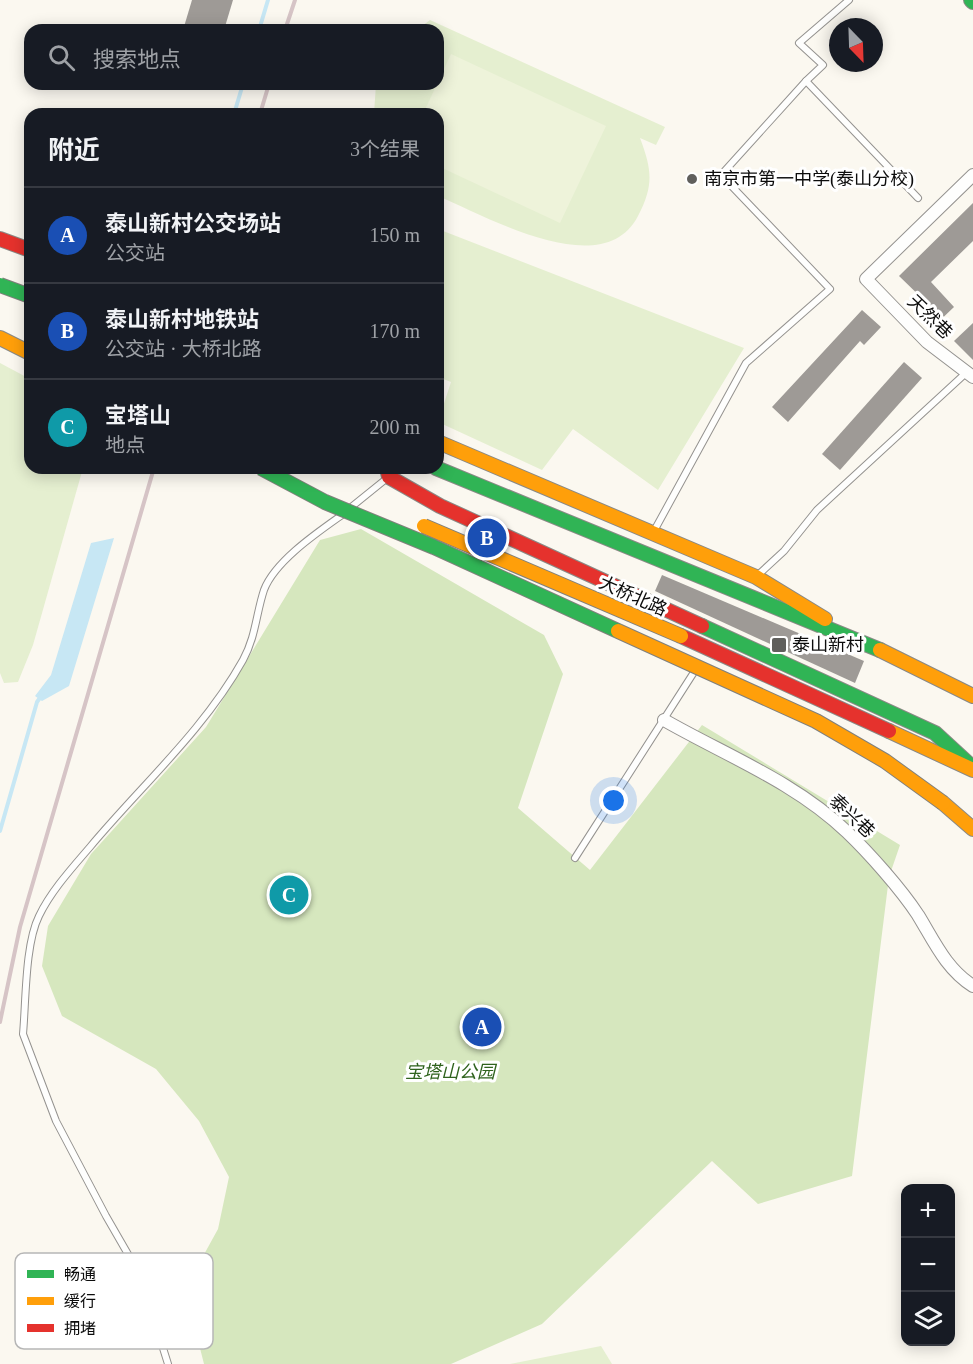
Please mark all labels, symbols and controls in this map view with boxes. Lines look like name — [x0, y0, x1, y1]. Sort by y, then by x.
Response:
north arrow — [829, 18, 883, 72]
search box — [24, 24, 444, 90]
icon: search — [45, 41, 78, 74]
text: 搜索地点 — [93, 47, 181, 72]
text: 附近 — [48, 136, 100, 165]
text: 3个结果 — [350, 138, 420, 160]
place label: 南京市第一中学(泰山分校) — [704, 169, 914, 190]
marker: 南京市第一中学(泰山分校) — [685, 172, 699, 186]
text: 泰山新村公交场站 — [105, 211, 281, 236]
text: A — [60, 224, 75, 246]
text: 150 m — [369, 224, 420, 246]
text: 公交站 — [105, 242, 165, 264]
street label: 天然巷 — [904, 291, 956, 343]
text: 泰山新村地铁站 — [105, 307, 259, 332]
text: B — [61, 320, 74, 342]
text: 170 m — [369, 320, 420, 342]
text: 公交站 · 大桥北路 — [105, 338, 262, 360]
text: 宝塔山 — [105, 403, 171, 428]
text: C — [60, 416, 75, 438]
text: 200 m — [369, 416, 420, 438]
text: 地点 — [105, 434, 145, 456]
pin: B — [468, 516, 506, 560]
street label: 大桥北路 — [596, 572, 670, 620]
place label: 泰山新村 — [792, 635, 864, 655]
marker: 泰山新村 — [770, 636, 788, 654]
your location — [599, 786, 628, 815]
street label: 泰兴巷 — [825, 790, 879, 842]
pin: C — [270, 872, 308, 918]
pin: A — [462, 1004, 502, 1050]
park label: 宝塔山公园 — [405, 1062, 498, 1082]
map controls — [901, 1184, 955, 1346]
button: + — [901, 1184, 955, 1238]
button: − — [901, 1238, 955, 1292]
legend — [15, 1253, 213, 1349]
text: 畅通 — [64, 1266, 96, 1283]
button: layers — [901, 1292, 955, 1346]
text: 缓行 — [64, 1293, 96, 1310]
text: 拥堵 — [64, 1320, 96, 1337]

